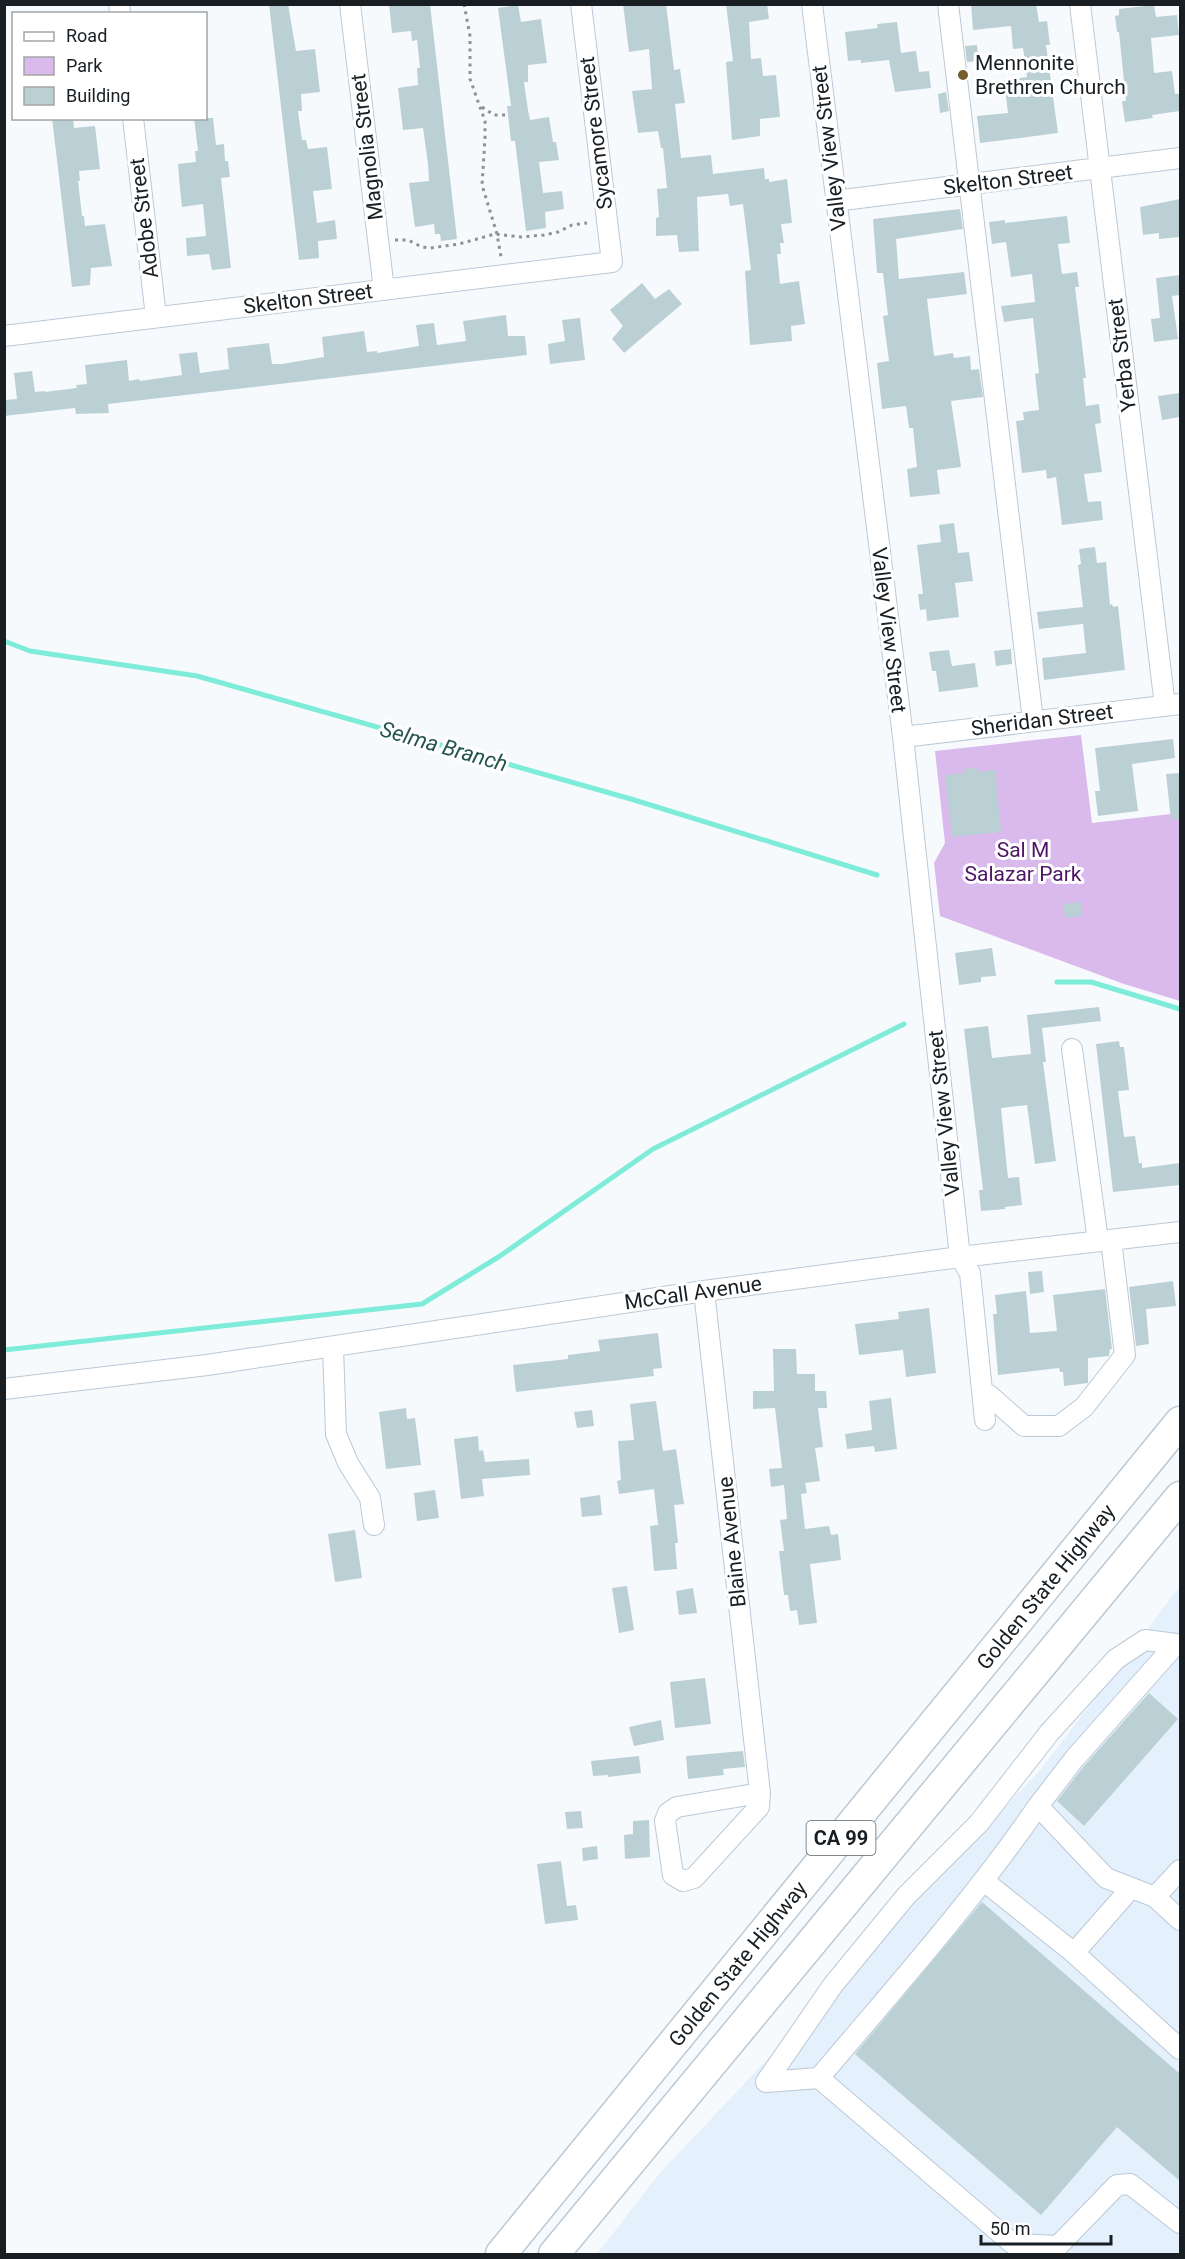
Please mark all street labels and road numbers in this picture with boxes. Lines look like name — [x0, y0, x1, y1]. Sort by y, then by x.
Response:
street label: Sycamore Street — [575, 55, 617, 211]
street label: Valley View Street — [807, 64, 851, 232]
street label: Magnolia Street — [346, 72, 388, 222]
street label: Adobe Street — [125, 156, 163, 280]
street label: Skelton Street — [942, 160, 1074, 200]
street label: Skelton Street — [242, 279, 374, 319]
street label: Yerba Street — [1103, 297, 1141, 413]
street label: Valley View Street — [867, 546, 911, 714]
street label: Sheridan Street — [970, 699, 1114, 741]
street label: Valley View Street — [923, 1029, 965, 1197]
street label: McCall Avenue — [623, 1271, 763, 1315]
street label: Blaine Avenue — [713, 1475, 751, 1609]
street label: Golden State Highway — [972, 1500, 1120, 1674]
road number: CA 99 — [806, 1821, 876, 1855]
street label: Golden State Highway — [664, 1877, 812, 2051]

